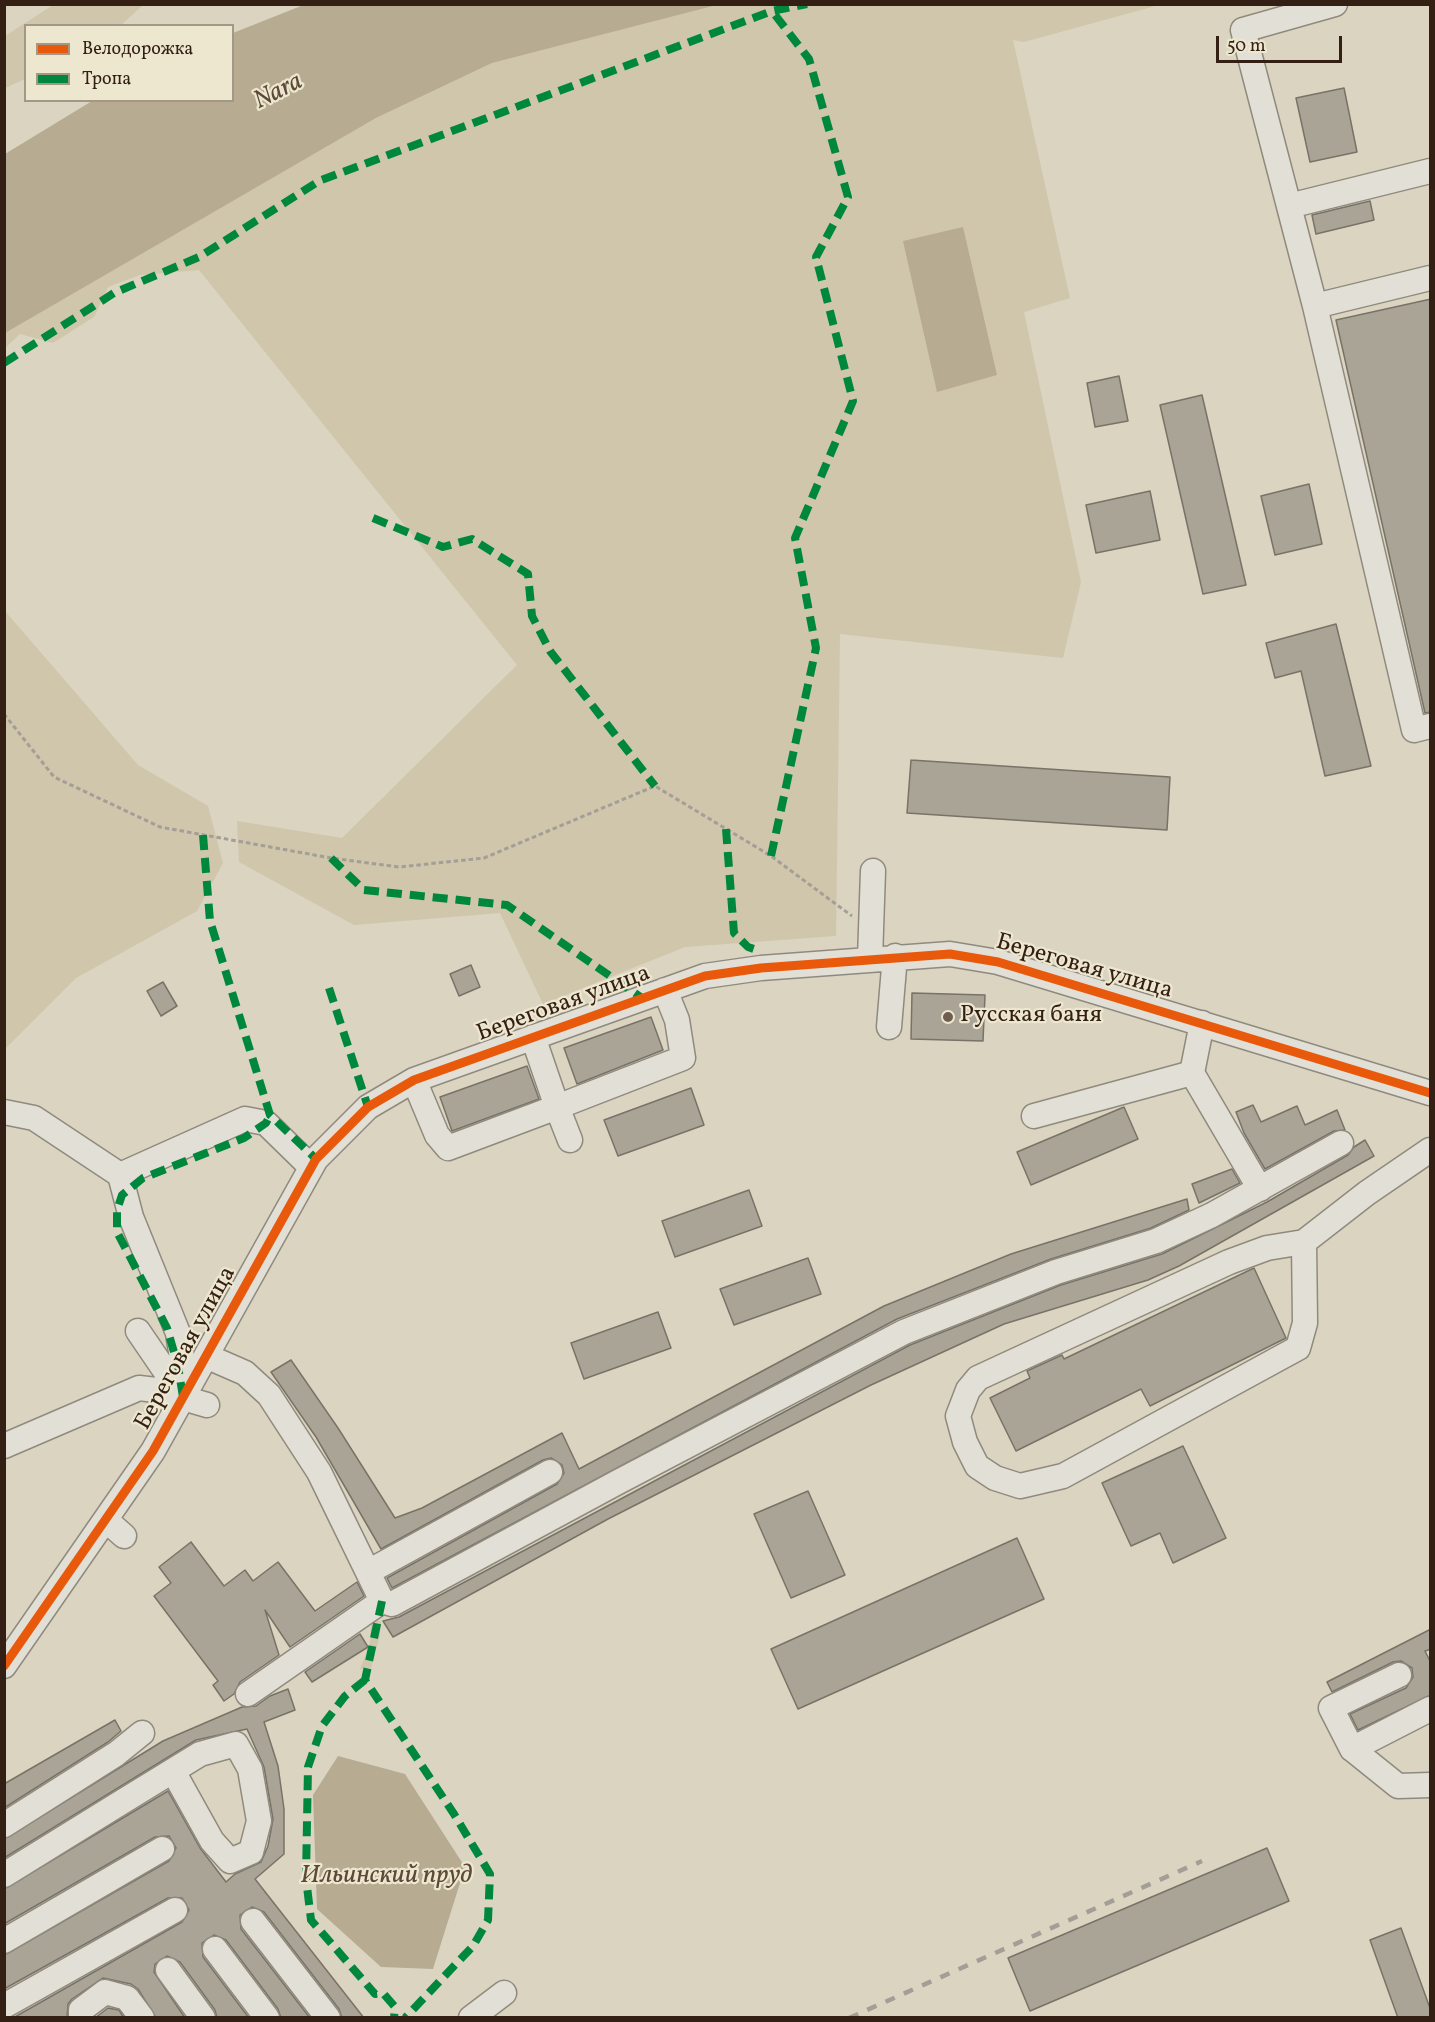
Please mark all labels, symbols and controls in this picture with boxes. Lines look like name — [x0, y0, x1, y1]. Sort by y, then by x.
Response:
legend — [24, 24, 234, 102]
scale bar — [1219, 24, 1345, 62]
text: 50 m — [1227, 34, 1266, 59]
text: Велодорожка — [82, 37, 193, 62]
text: Тропа — [82, 67, 131, 92]
water label: Nara — [249, 68, 309, 118]
street label: Береговая улица — [992, 929, 1176, 1007]
street label: Береговая улица — [473, 960, 655, 1050]
place label: Русская баня — [960, 1003, 1102, 1031]
marker: Русская баня — [941, 1010, 955, 1024]
street label: Береговая улица — [130, 1262, 244, 1436]
water label: Ильинский пруд — [300, 1861, 472, 1893]

